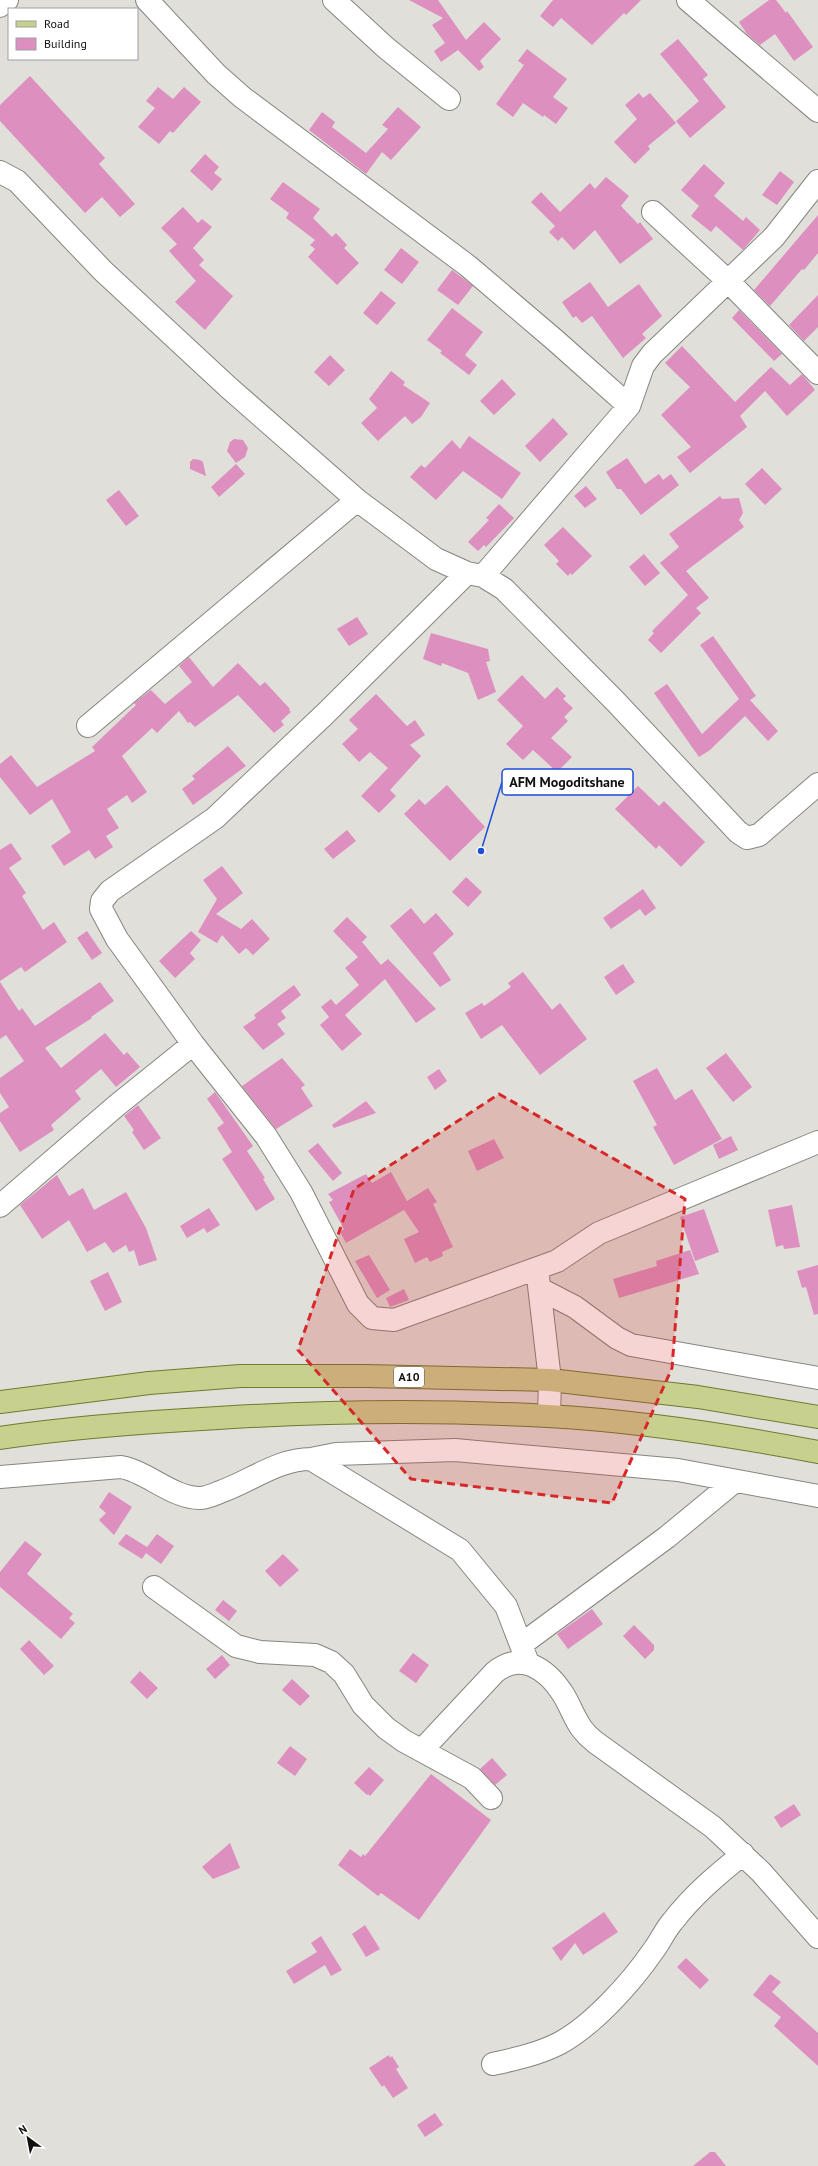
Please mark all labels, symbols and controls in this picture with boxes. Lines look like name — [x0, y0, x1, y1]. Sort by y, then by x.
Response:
legend — [8, 8, 138, 60]
text: Road — [44, 16, 69, 31]
text: Building — [44, 36, 87, 51]
callout: AFM Mogoditshane — [502, 769, 633, 795]
text: AFM Mogoditshane — [509, 773, 625, 791]
road number: A10 — [394, 1367, 424, 1387]
north arrow — [8, 2118, 48, 2158]
text: N — [16, 2122, 29, 2137]

